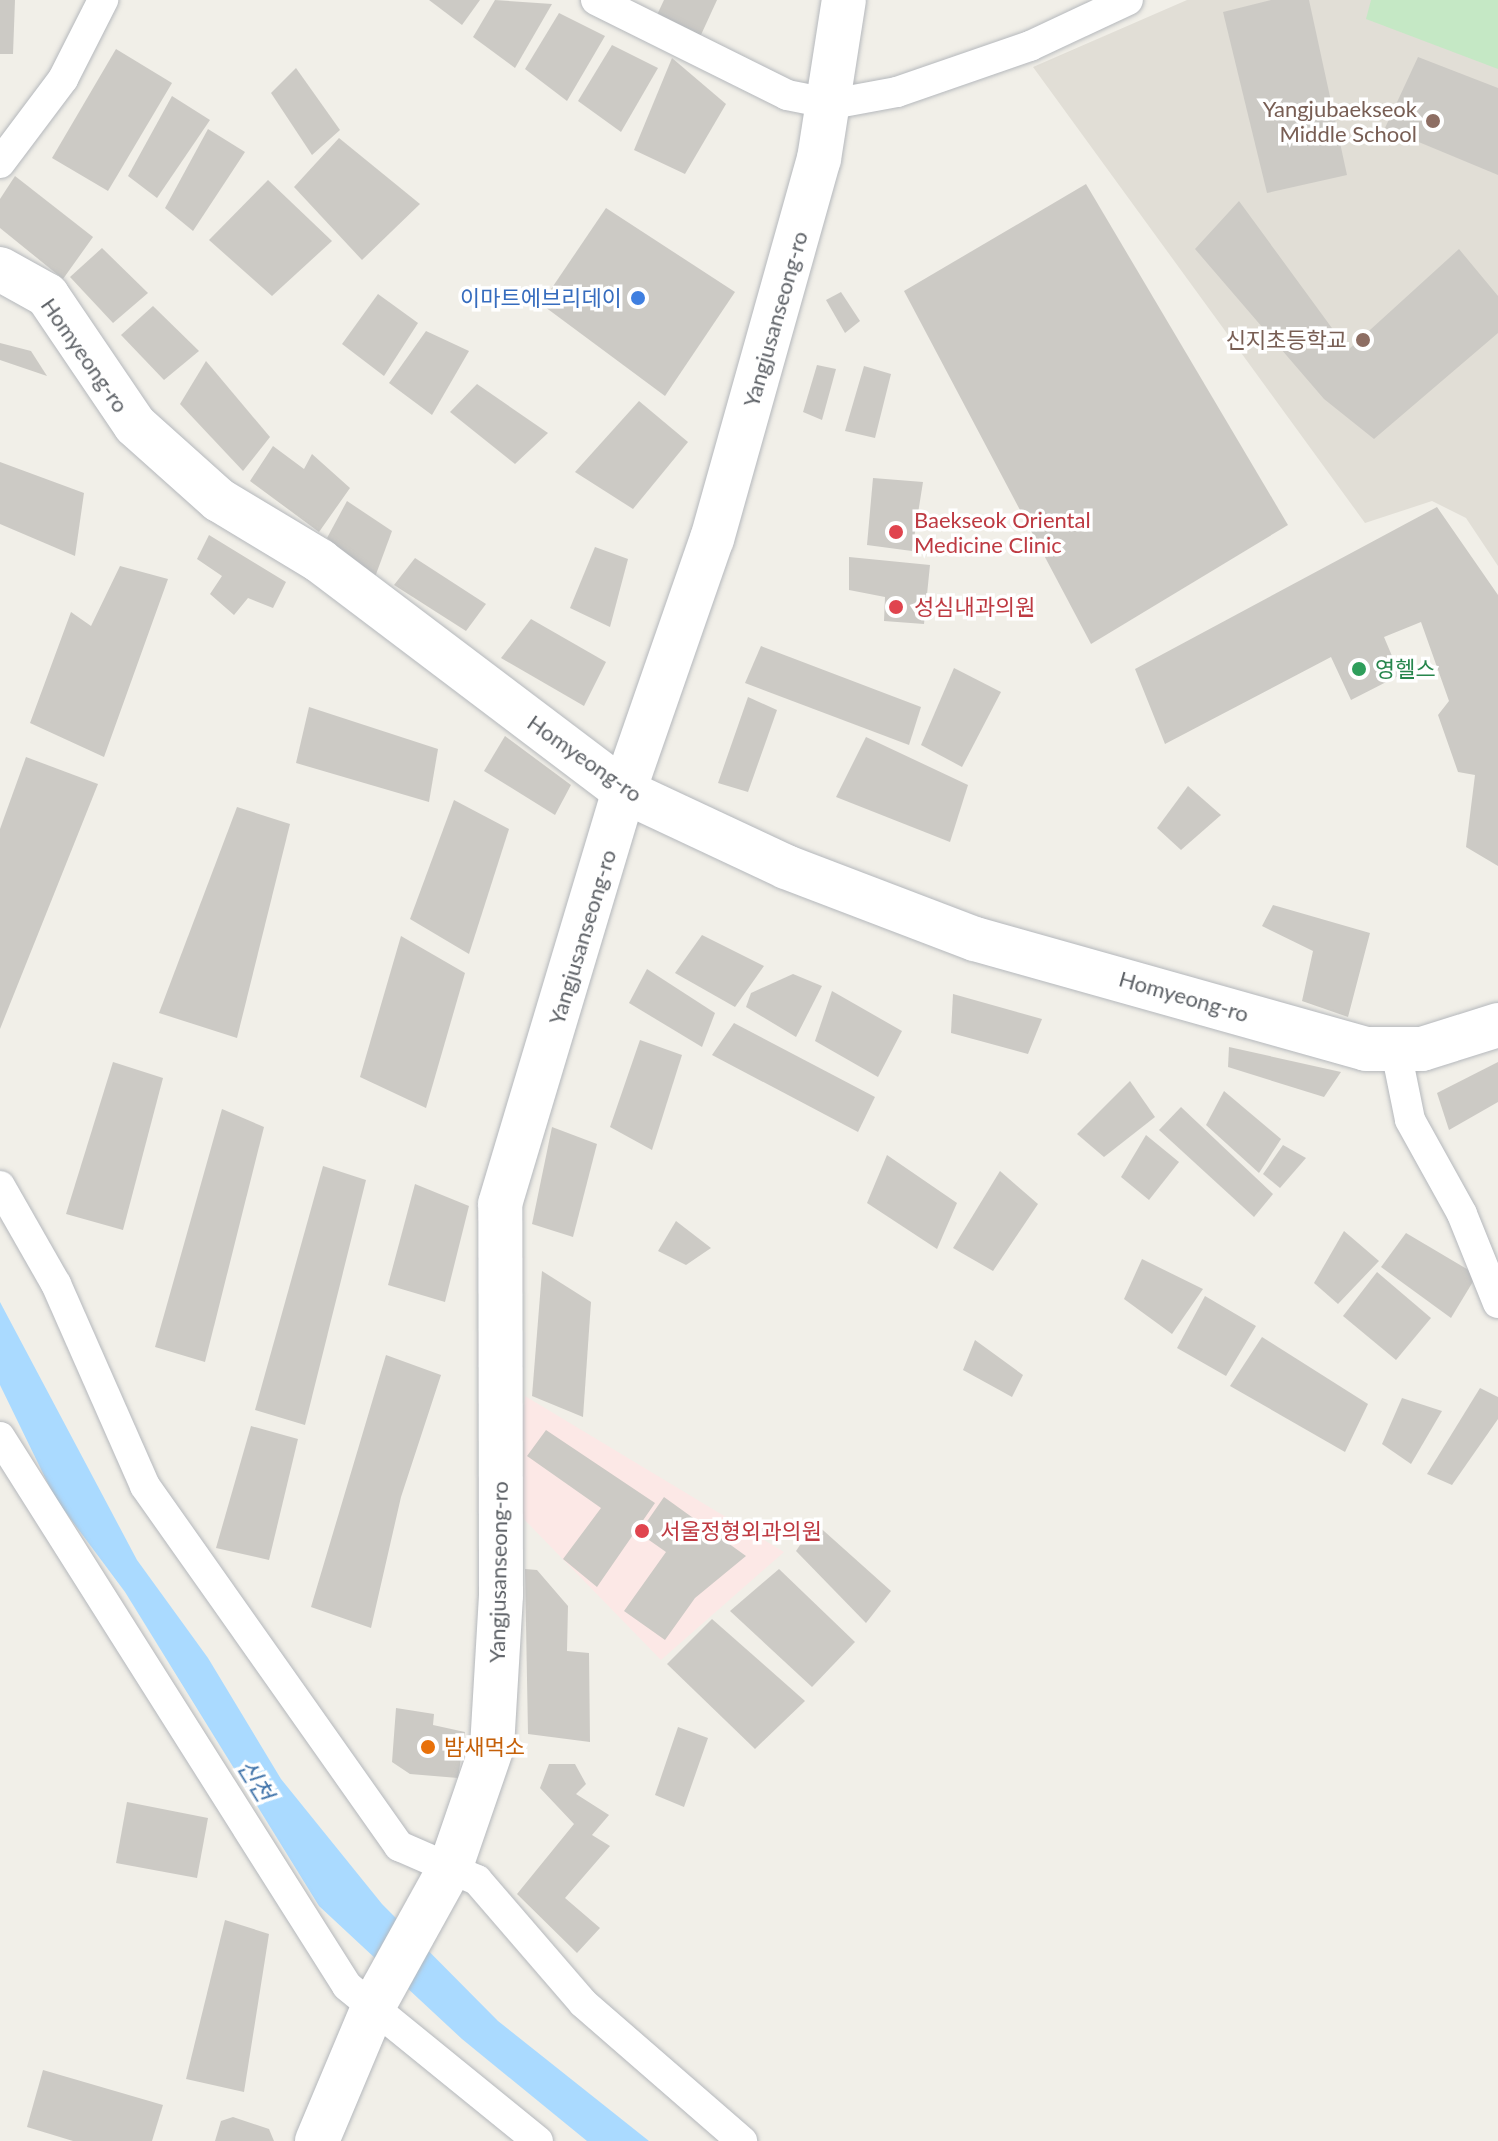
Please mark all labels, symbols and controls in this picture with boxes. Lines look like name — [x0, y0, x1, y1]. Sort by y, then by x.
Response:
place label: Yangjubaekseok Middle School — [1263, 95, 1417, 146]
marker: Yangjubaekseok Middle School — [1424, 112, 1442, 130]
street label: Yangjusanseong-ro — [737, 228, 813, 410]
place label: 이마트에브리데이 — [460, 285, 622, 311]
marker: 이마트에브리데이 — [629, 289, 647, 307]
street label: Homyeong-ro — [36, 293, 134, 417]
place label: 신지초등학교 — [1226, 327, 1347, 353]
marker: 신지초등학교 — [1354, 331, 1372, 349]
place label: Baekseok Oriental Medicine Clinic — [914, 506, 1091, 558]
marker: Baekseok Oriental Medicine Clinic — [885, 521, 907, 543]
place label: 성심내과의원 — [914, 594, 1035, 620]
marker: 성심내과의원 — [885, 596, 907, 618]
place label: 영헬스 — [1375, 656, 1436, 682]
marker: 영헬스 — [1350, 660, 1368, 678]
street label: Homyeong-ro — [523, 709, 647, 807]
street label: Yangjusanseong-ro — [543, 846, 621, 1028]
street label: Homyeong-ro — [1116, 965, 1252, 1027]
street label: Yangjusanseong-ro — [483, 1481, 513, 1663]
place label: 서울정형외과의원 — [660, 1518, 822, 1544]
marker: 서울정형외과의원 — [631, 1520, 653, 1542]
place label: 밤새먹소 — [444, 1734, 525, 1760]
marker: 밤새먹소 — [419, 1738, 437, 1756]
water label: 신천 — [232, 1754, 280, 1806]

